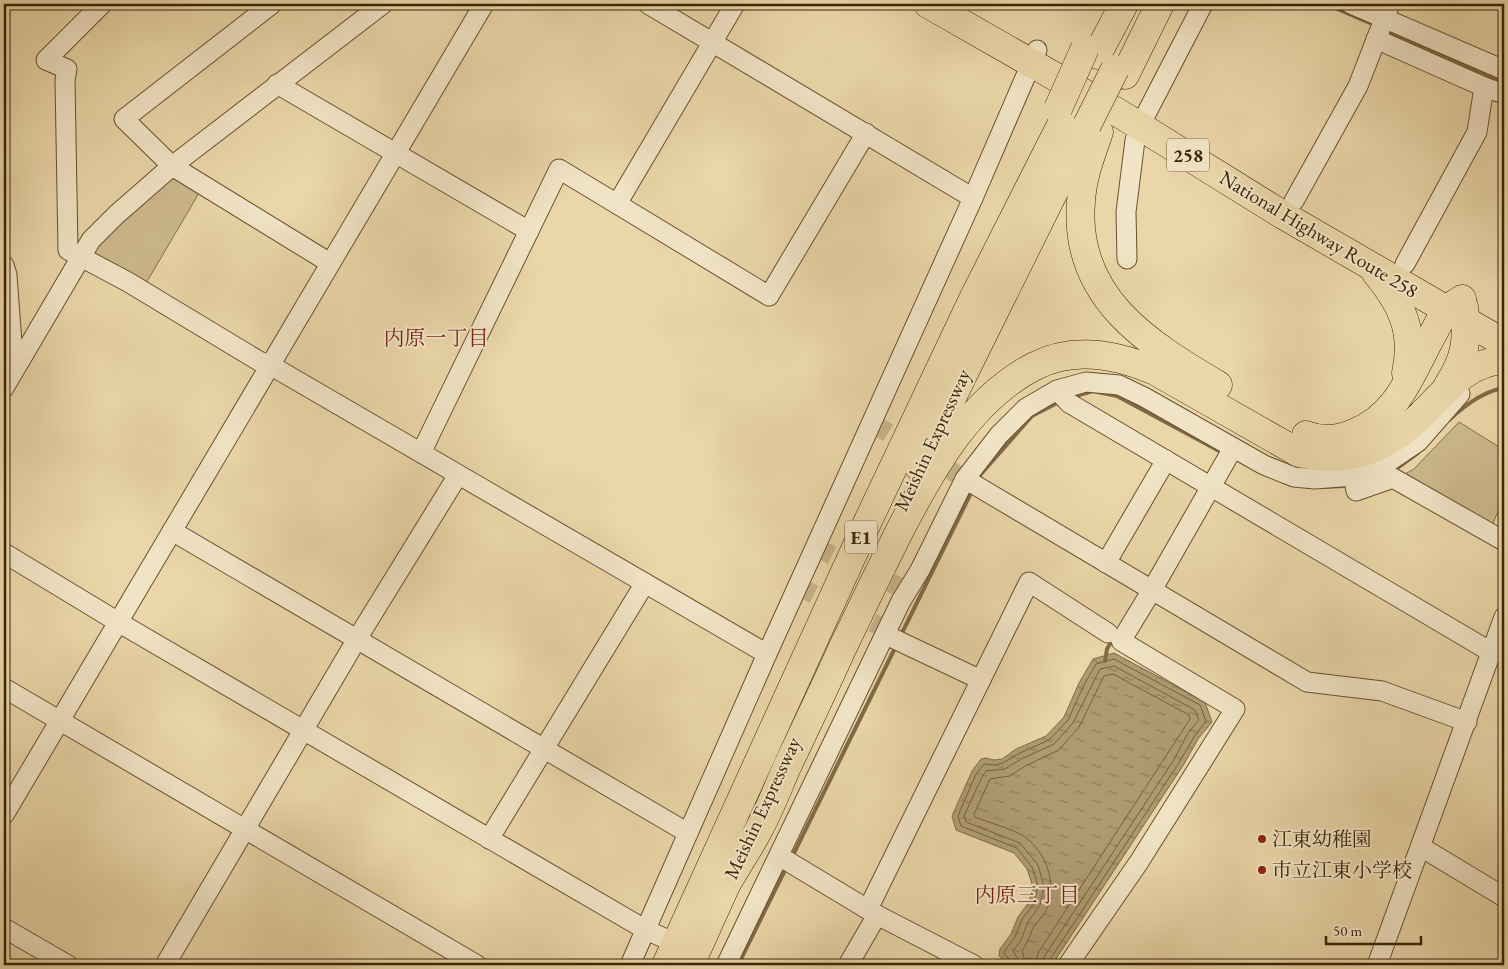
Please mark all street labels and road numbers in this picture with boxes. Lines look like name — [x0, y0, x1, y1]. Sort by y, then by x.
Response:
road number: 258 — [1167, 138, 1209, 172]
street label: National Highway Route 258 — [1215, 164, 1423, 304]
street label: Meishin Expressway — [888, 364, 976, 515]
road number: E1 — [845, 520, 877, 554]
street label: Meishin Expressway — [718, 732, 806, 883]

